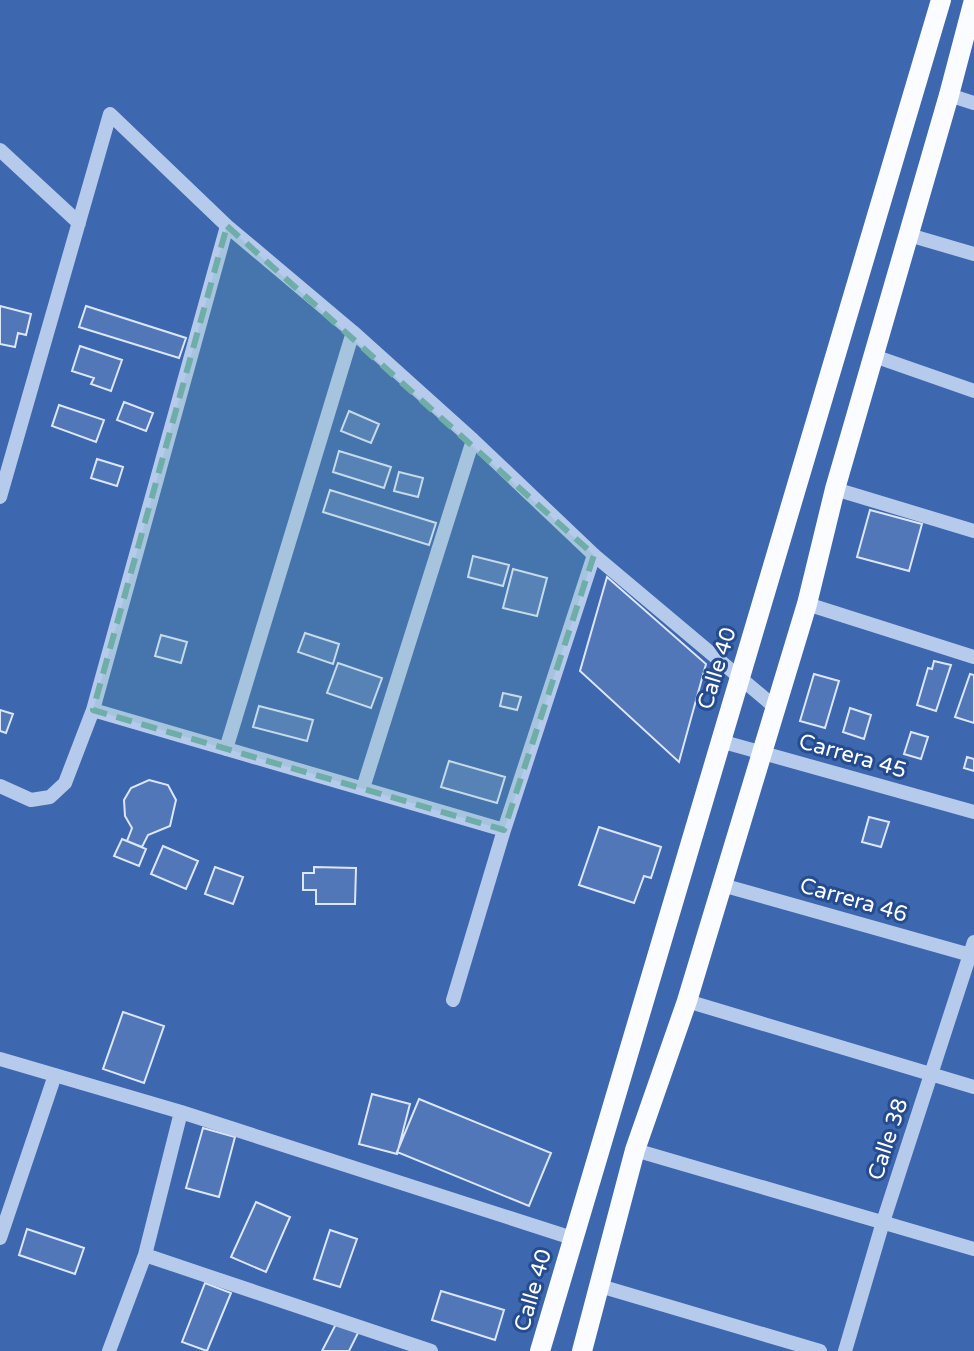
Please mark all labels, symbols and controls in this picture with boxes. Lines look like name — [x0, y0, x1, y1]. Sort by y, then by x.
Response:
street label: Calle 40 — [692, 624, 742, 712]
street label: Carrera 45 — [796, 728, 910, 784]
street label: Carrera 46 — [797, 872, 911, 928]
street label: Calle 38 — [863, 1095, 913, 1183]
street label: Calle 40 — [509, 1246, 557, 1334]

